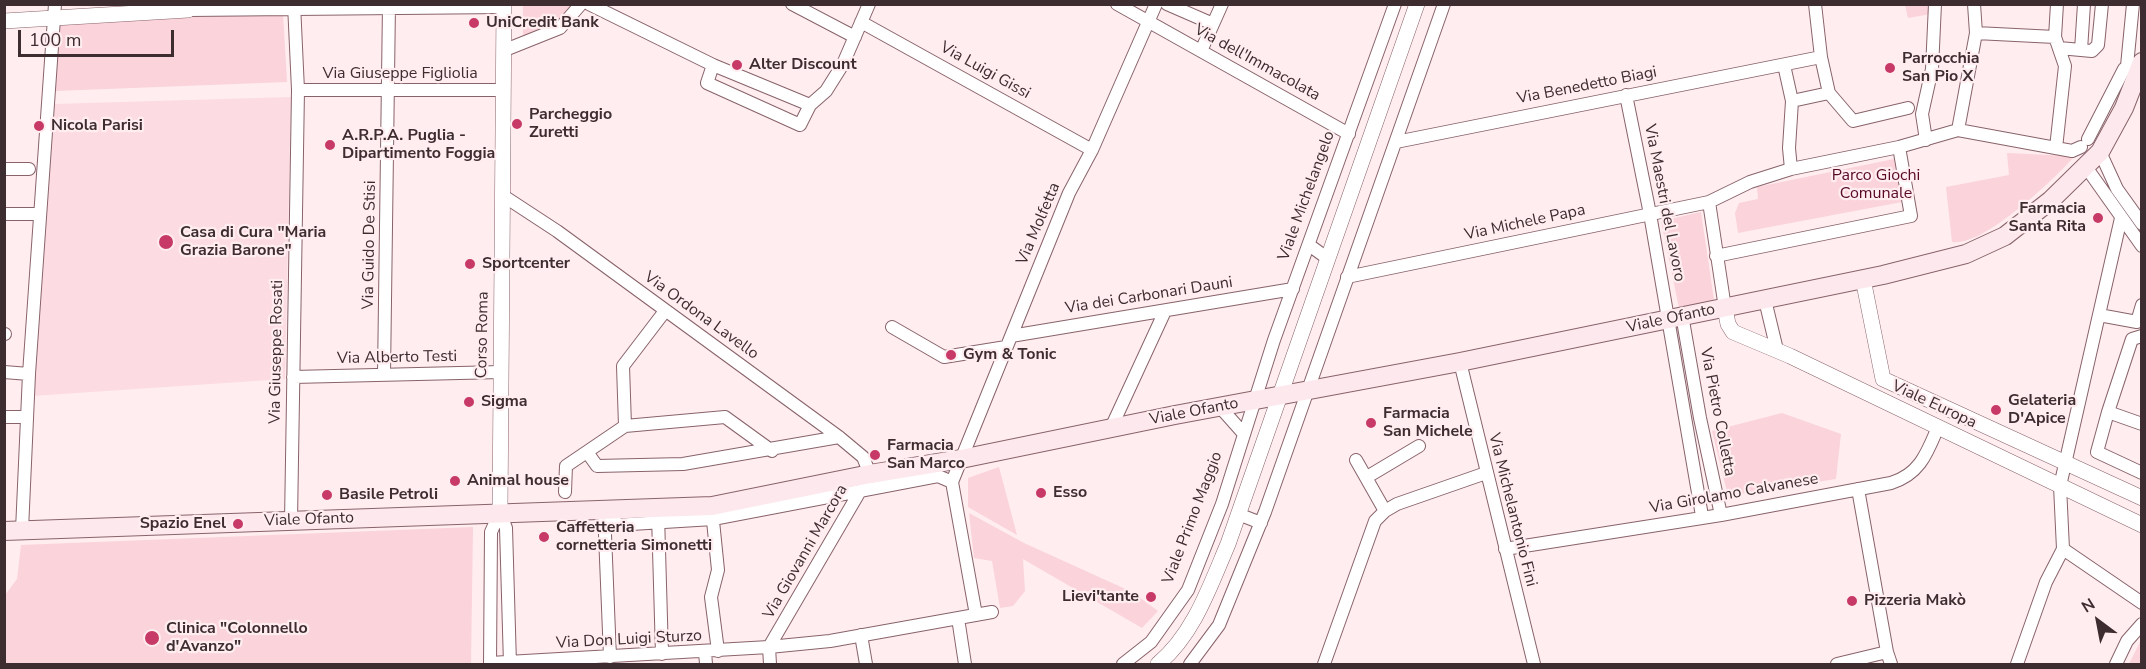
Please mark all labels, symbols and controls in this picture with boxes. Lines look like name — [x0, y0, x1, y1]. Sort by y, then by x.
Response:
place label: UniCredit Bank — [486, 13, 599, 33]
marker: UniCredit Bank — [467, 16, 481, 30]
scale bar — [21, 18, 177, 56]
street label: Via dell'Immacolata — [1191, 20, 1323, 106]
text: 100 m — [29, 28, 81, 52]
street label: Via Luigi Gissi — [937, 38, 1033, 104]
place label: Parrocchia San Pio X — [1902, 49, 1980, 87]
place label: Alter Discount — [749, 55, 857, 75]
marker: Alter Discount — [730, 58, 744, 72]
marker: Parrocchia San Pio X — [1883, 61, 1897, 75]
street label: Via Benedetto Biagi — [1515, 63, 1659, 109]
street label: Via Giuseppe Figliolia — [322, 64, 478, 84]
place label: Parcheggio Zuretti — [529, 105, 612, 143]
place label: Nicola Parisi — [51, 116, 143, 136]
marker: Parcheggio Zuretti — [510, 117, 524, 131]
marker: Nicola Parisi — [32, 119, 46, 133]
street label: Via Maestri del Lavoro — [1639, 123, 1689, 283]
place label: A.R.P.A. Puglia - Dipartimento Foggia — [342, 126, 495, 164]
street label: Viale Michelangelo — [1275, 129, 1339, 263]
marker: A.R.P.A. Puglia - Dipartimento Foggia — [323, 138, 337, 152]
park label: Parco Giochi Comunale — [1832, 166, 1920, 204]
street label: Via Guido De Stisi — [359, 180, 381, 310]
street label: Via Molfetta — [1013, 180, 1065, 268]
place label: Farmacia Santa Rita — [2009, 199, 2086, 237]
street label: Via Michele Papa — [1463, 201, 1587, 245]
marker: Farmacia Santa Rita — [2091, 211, 2105, 225]
place label: Casa di Cura "Maria Grazia Barone" — [180, 223, 326, 261]
marker: Casa di Cura "Maria Grazia Barone" — [157, 233, 175, 251]
place label: Sportcenter — [482, 254, 570, 274]
marker: Sportcenter — [463, 257, 477, 271]
street label: Via Ordona Lavello — [640, 268, 762, 364]
street label: Via dei Carbonari Dauni — [1064, 273, 1234, 319]
street label: Via Giuseppe Rosati — [266, 280, 288, 424]
street label: Corso Roma — [473, 291, 493, 379]
street label: Viale Ofanto — [1625, 300, 1717, 338]
place label: Gym & Tonic — [963, 345, 1056, 365]
street label: Via Pietro Colletta — [1695, 346, 1739, 478]
street label: Via Alberto Testi — [337, 347, 457, 369]
marker: Gym & Tonic — [944, 348, 958, 362]
street label: Viale Europa — [1889, 377, 1979, 433]
place label: Gelateria D'Apice — [2008, 391, 2076, 429]
place label: Sigma — [481, 392, 528, 412]
street label: Viale Ofanto — [1148, 394, 1240, 430]
marker: Sigma — [462, 395, 476, 409]
marker: Gelateria D'Apice — [1989, 403, 2003, 417]
place label: Farmacia San Michele — [1383, 404, 1473, 442]
marker: Farmacia San Michele — [1364, 416, 1378, 430]
street label: Via Michelantonio Fini — [1484, 431, 1540, 589]
place label: Farmacia San Marco — [887, 436, 965, 474]
marker: Farmacia San Marco — [868, 448, 882, 462]
street label: Viale Primo Maggio — [1159, 449, 1227, 587]
street label: Via Girolamo Calvanese — [1648, 470, 1820, 518]
place label: Animal house — [467, 471, 569, 491]
marker: Animal house — [448, 474, 462, 488]
street label: Via Giovanni Marcora — [760, 481, 852, 623]
place label: Esso — [1053, 483, 1087, 503]
place label: Basile Petroli — [339, 485, 438, 505]
marker: Esso — [1034, 486, 1048, 500]
marker: Basile Petroli — [320, 488, 334, 502]
street label: Viale Ofanto — [264, 509, 354, 531]
place label: Spazio Enel — [140, 514, 226, 534]
marker: Spazio Enel — [231, 517, 245, 531]
place label: Caffetteria cornetteria Simonetti — [556, 518, 712, 556]
marker: Caffetteria cornetteria Simonetti — [537, 530, 551, 544]
place label: Lievi'tante — [1062, 587, 1139, 607]
marker: Lievi'tante — [1144, 590, 1158, 604]
place label: Pizzeria Makò — [1864, 591, 1966, 611]
north arrow — [2068, 591, 2128, 651]
text: N — [2078, 593, 2099, 618]
marker: Pizzeria Makò — [1845, 594, 1859, 608]
place label: Clinica "Colonnello d'Avanzo" — [166, 619, 308, 657]
street label: Via Don Luigi Sturzo — [556, 627, 702, 653]
marker: Clinica "Colonnello d'Avanzo" — [143, 629, 161, 647]

